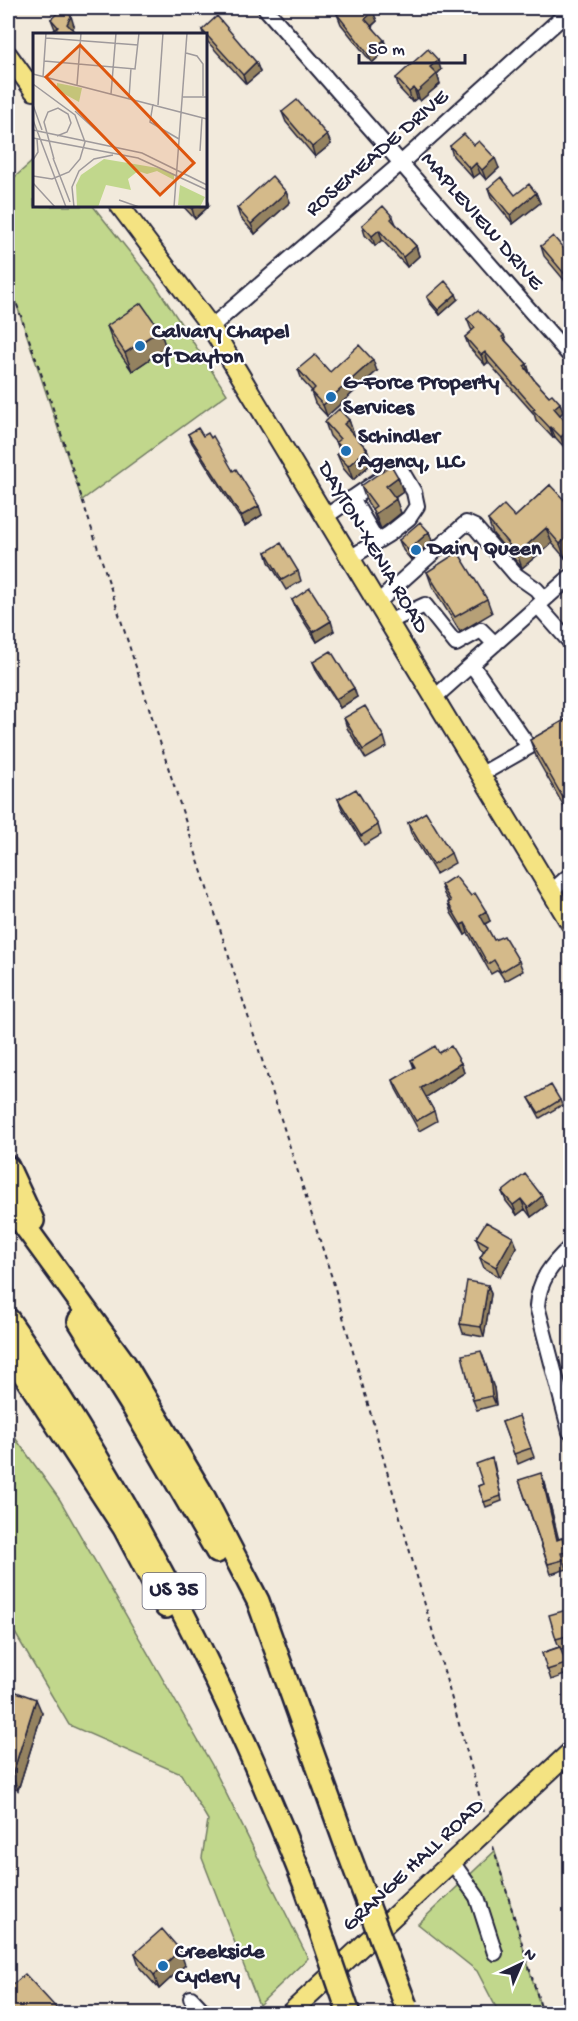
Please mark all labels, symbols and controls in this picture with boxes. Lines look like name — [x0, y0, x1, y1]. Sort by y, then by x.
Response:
scale bar — [359, 27, 466, 65]
inset map — [33, 33, 207, 207]
text: 50 m — [368, 40, 405, 61]
street label: ROSEMEADE DRIVE — [301, 84, 456, 223]
street label: MAPLEVIEW DRIVE — [414, 148, 549, 297]
place label: Calvary Chapel of Dayton — [151, 320, 290, 371]
marker: Calvary Chapel of Dayton — [133, 339, 147, 353]
place label: G-Force Property Services — [343, 371, 500, 422]
marker: G-Force Property Services — [324, 390, 338, 404]
place label: Schindler Agency, LLC — [357, 425, 466, 476]
marker: Schindler Agency, LLC — [339, 444, 353, 458]
street label: DAYTON-XENIA ROAD — [309, 456, 434, 639]
place label: Dairy Queen — [426, 537, 542, 563]
marker: Dairy Queen — [409, 543, 423, 557]
road number: US 35 — [142, 1573, 206, 1609]
street label: GRANGE HALL ROAD — [338, 1793, 491, 1938]
north arrow — [491, 1934, 551, 1994]
place label: Creekside Cyclery — [174, 1940, 265, 1991]
text: N — [519, 1945, 540, 1967]
marker: Creekside Cyclery — [156, 1959, 170, 1973]

